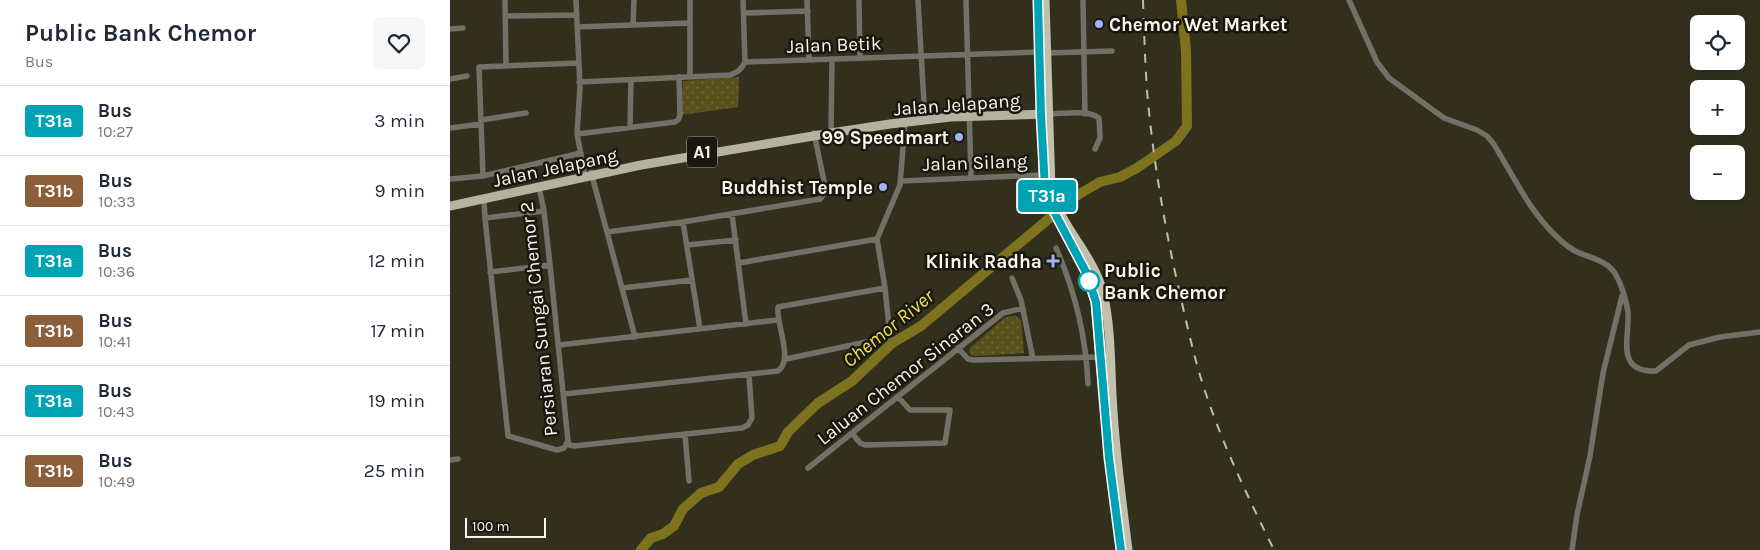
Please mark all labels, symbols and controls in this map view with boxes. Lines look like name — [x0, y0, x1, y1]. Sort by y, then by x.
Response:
place label: Chemor Wet Market — [1109, 14, 1288, 36]
map controls — [1690, 15, 1745, 200]
button: locate — [1690, 15, 1745, 70]
button: heart — [373, 17, 425, 69]
marker: Chemor Wet Market — [1093, 18, 1105, 30]
text: Public Bank Chemor — [25, 19, 256, 47]
street label: Jalan Betik — [786, 32, 882, 58]
text: Bus — [25, 52, 53, 71]
button: + — [1690, 80, 1745, 135]
street label: Jalan Jelapang — [893, 90, 1021, 120]
text: Bus — [98, 100, 132, 122]
text: T31a — [35, 110, 73, 132]
text: 3 min — [374, 110, 425, 132]
text: 10:27 — [98, 122, 133, 141]
place label: 99 Speedmart — [821, 127, 949, 149]
marker: 99 Speedmart — [953, 131, 965, 143]
road number: A1 — [687, 136, 717, 168]
street label: Jalan Jelapang — [491, 144, 620, 192]
button: − — [1690, 145, 1745, 200]
street label: Jalan Silang — [922, 150, 1028, 176]
text: Bus — [98, 170, 132, 192]
place label: Buddhist Temple — [721, 177, 873, 199]
text: T31b — [35, 180, 73, 202]
text: 9 min — [375, 180, 425, 202]
line badge: T31a — [1012, 180, 1082, 212]
marker: Buddhist Temple — [877, 181, 889, 193]
text: T31a — [1028, 185, 1066, 207]
text: 10:33 — [98, 192, 136, 211]
street label: Persiaran Sungai Chemor 2 — [516, 200, 562, 437]
text: Bus — [98, 240, 132, 262]
text: T31a — [35, 250, 73, 272]
text: 12 min — [368, 250, 425, 272]
place label: Klinik Radha — [925, 251, 1042, 273]
marker: Klinik Radha — [1046, 254, 1060, 268]
place label: Public Bank Chemor — [1104, 260, 1226, 304]
text: 10:36 — [98, 262, 135, 281]
marker: Public Bank Chemor — [1078, 270, 1100, 292]
water label: Chemor River — [838, 284, 939, 372]
street label: Laluan Chemor Sinaran 3 — [813, 298, 999, 450]
text: Bus — [98, 310, 132, 332]
text: T31b — [35, 320, 73, 342]
text: 17 min — [370, 320, 425, 342]
text: 10:41 — [98, 332, 131, 351]
text: Bus — [98, 380, 132, 402]
text: T31a — [35, 390, 73, 412]
text: 19 min — [368, 390, 425, 412]
text: 10:43 — [98, 402, 135, 421]
text: Bus — [98, 450, 132, 472]
text: T31b — [35, 460, 73, 482]
text: 25 min — [364, 460, 425, 482]
text: 10:49 — [98, 472, 135, 491]
scale bar — [465, 515, 546, 538]
text: 100 m — [472, 518, 510, 535]

